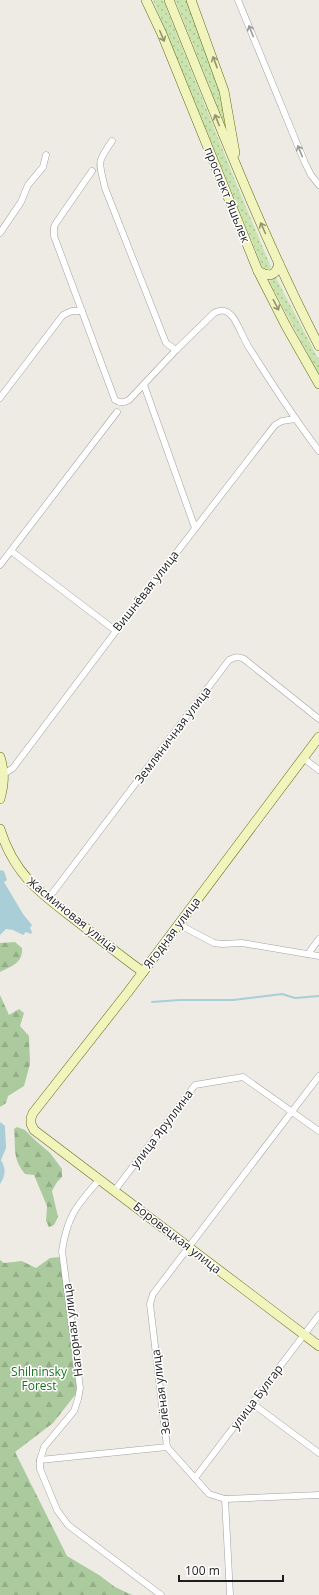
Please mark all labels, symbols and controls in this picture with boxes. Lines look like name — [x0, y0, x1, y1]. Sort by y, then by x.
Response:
one-way arrow — [246, 25, 254, 37]
one-way arrow — [159, 29, 167, 41]
one-way arrow — [210, 57, 218, 69]
one-way arrow — [213, 114, 221, 126]
street label: проспект Яшьлек — [200, 144, 255, 246]
one-way arrow — [296, 145, 303, 157]
one-way arrow — [259, 222, 267, 234]
one-way arrow — [272, 299, 280, 311]
street label: Вишнёвая улица — [109, 547, 183, 635]
street label: Земляничная улица — [131, 683, 215, 787]
street label: Жасминовая улица — [24, 873, 121, 956]
street label: Ягодная улица — [139, 893, 204, 972]
street label: улица Яруллина — [126, 1086, 197, 1172]
street label: Боровецкая улица — [130, 1198, 225, 1277]
street label: Нагорная улица — [58, 1282, 87, 1378]
street label: Зелёная улица — [147, 1348, 174, 1436]
street label: улица Булгар — [227, 1361, 287, 1433]
park label: Shilninsky Forest — [11, 1363, 68, 1394]
scale bar — [179, 1557, 283, 1583]
text: 100 m — [185, 1562, 220, 1579]

